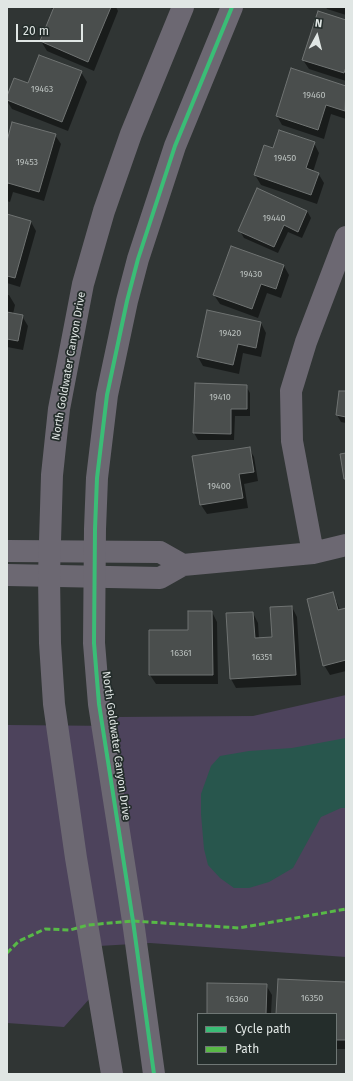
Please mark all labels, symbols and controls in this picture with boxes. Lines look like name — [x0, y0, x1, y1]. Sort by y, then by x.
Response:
scale bar — [18, 16, 85, 42]
north arrow — [297, 16, 337, 56]
text: N — [314, 17, 323, 30]
text: 20 m — [23, 24, 49, 38]
house number: 19463 — [31, 84, 53, 94]
house number: 19460 — [302, 90, 326, 100]
house number: 19450 — [274, 153, 296, 163]
house number: 19453 — [16, 157, 38, 167]
house number: 19440 — [262, 213, 286, 223]
house number: 19430 — [240, 269, 262, 279]
street label: North Goldwater Canyon Drive — [49, 291, 89, 441]
house number: 19420 — [219, 328, 241, 338]
house number: 19410 — [209, 392, 231, 402]
house number: 19400 — [207, 481, 231, 491]
house number: 16361 — [170, 648, 192, 658]
house number: 16351 — [251, 652, 273, 662]
street label: North Goldwater Canyon Drive — [99, 670, 133, 822]
house number: 16350 — [301, 993, 323, 1003]
house number: 16360 — [226, 994, 248, 1004]
legend — [197, 1013, 337, 1065]
text: Cycle path — [235, 1022, 291, 1036]
text: Path — [235, 1042, 259, 1056]

